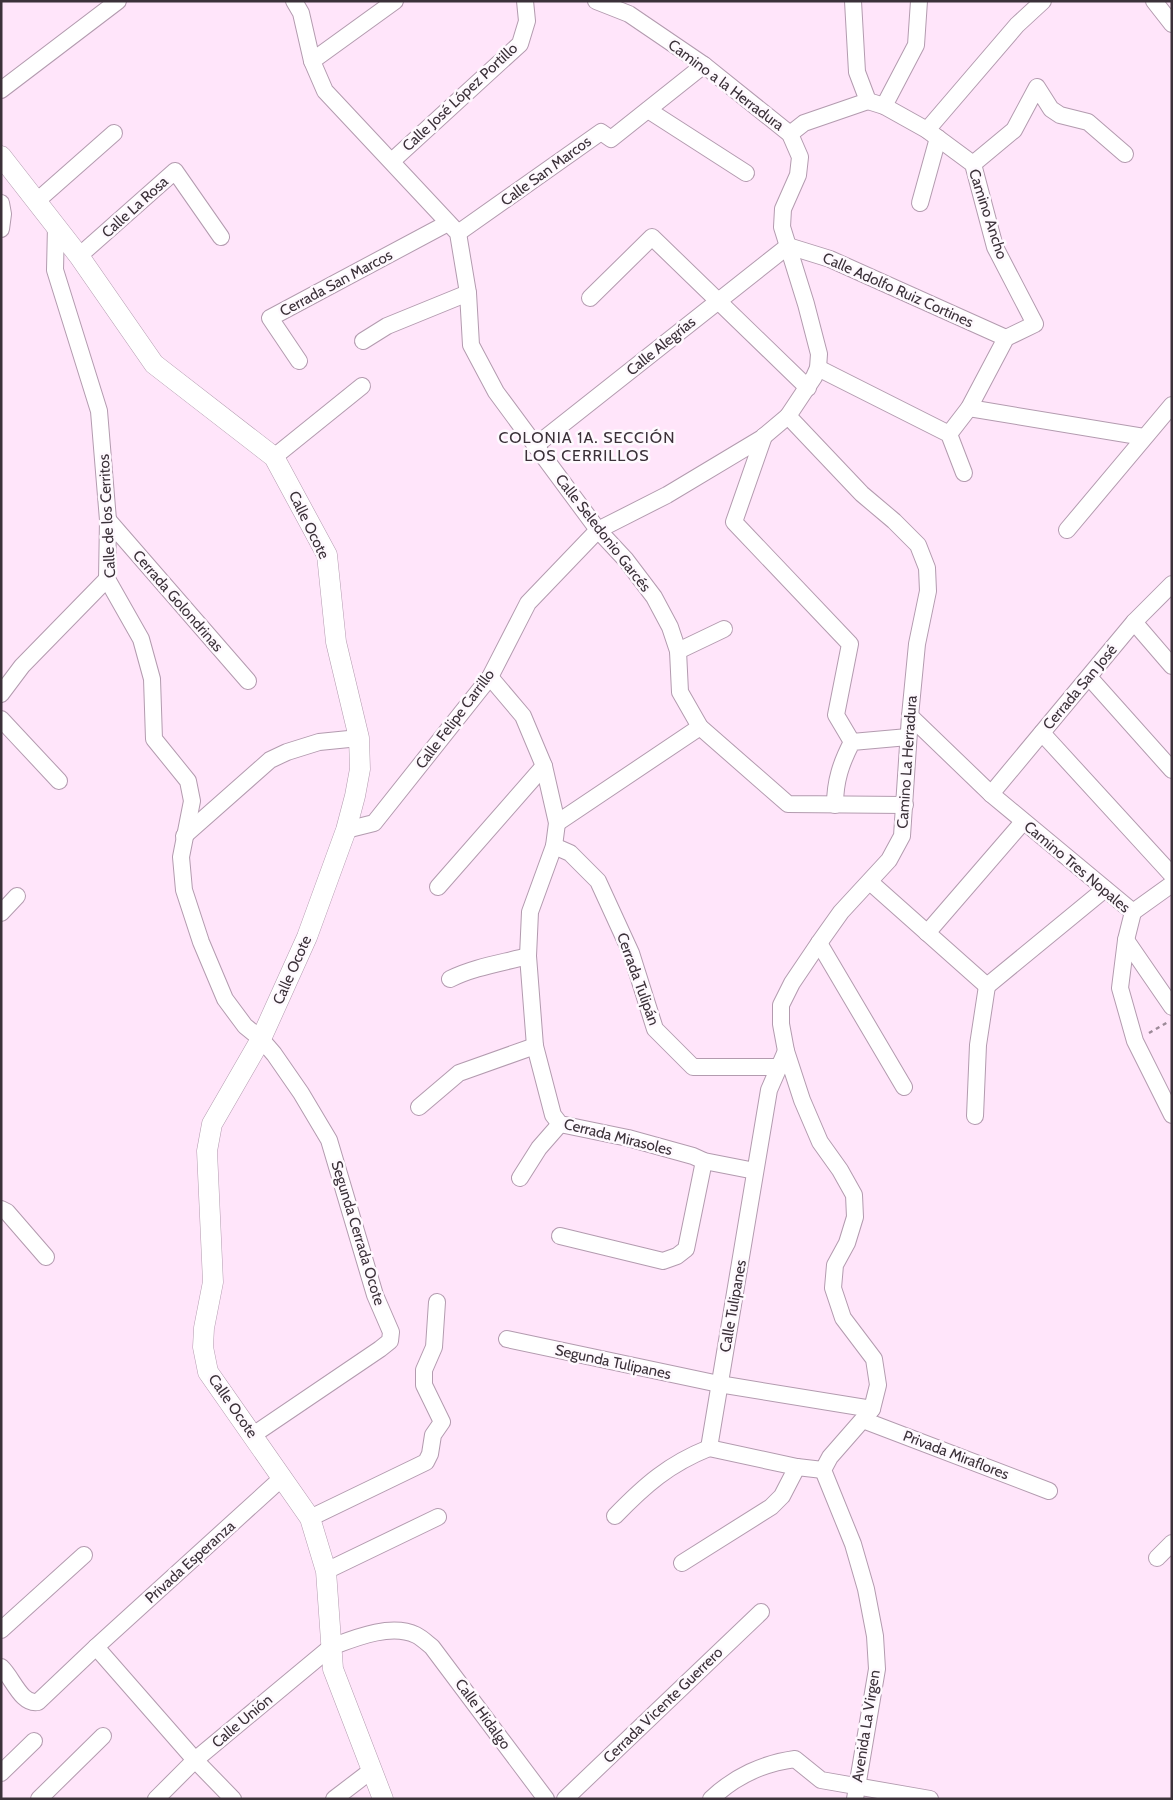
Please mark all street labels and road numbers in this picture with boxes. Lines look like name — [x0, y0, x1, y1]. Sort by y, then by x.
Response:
street label: Camino a la Herradura — [665, 36, 788, 135]
street label: Calle José López Portillo — [399, 39, 521, 155]
street label: Calle San Marcos — [497, 132, 595, 210]
street label: Camino Ancho — [965, 167, 1011, 261]
street label: Calle La Rosa — [98, 172, 172, 241]
street label: Cerrada San Marcos — [277, 246, 395, 320]
street label: Calle Adolfo Ruiz Cortines — [820, 249, 976, 331]
street label: Calle Alegrías — [623, 313, 699, 379]
street label: Calle de los Cerritos — [95, 454, 119, 578]
street label: Calle Seledonio Garcés — [551, 471, 655, 595]
street label: Calle Ocote — [285, 488, 333, 562]
street label: Cerrada Golondrinas — [129, 547, 227, 655]
street label: Cerrada San José — [1039, 641, 1121, 733]
street label: Calle Felipe Carrillo — [412, 666, 498, 772]
street label: Camino La Herradura — [893, 694, 921, 829]
street label: Camino Tres Nopales — [1020, 817, 1134, 917]
street label: Cerrada Tulipán — [613, 930, 663, 1028]
street label: Calle Ocote — [269, 932, 315, 1007]
street label: Cerrada Mirasoles — [562, 1115, 674, 1159]
street label: Segunda Cerrada Ocote — [327, 1159, 389, 1308]
street label: Calle Tulipanes — [716, 1258, 750, 1354]
street label: Segunda Tulipanes — [553, 1341, 673, 1383]
street label: Calle Ocote — [205, 1371, 262, 1442]
street label: Privada Miraflores — [901, 1427, 1011, 1483]
street label: Privada Esperanza — [141, 1516, 239, 1607]
street label: Cerrada Vicente Guerrero — [600, 1643, 726, 1767]
street label: Avenida La Virgen — [848, 1669, 884, 1783]
street label: Calle Hidalgo — [451, 1675, 515, 1753]
street label: Calle Unión — [208, 1691, 276, 1751]

